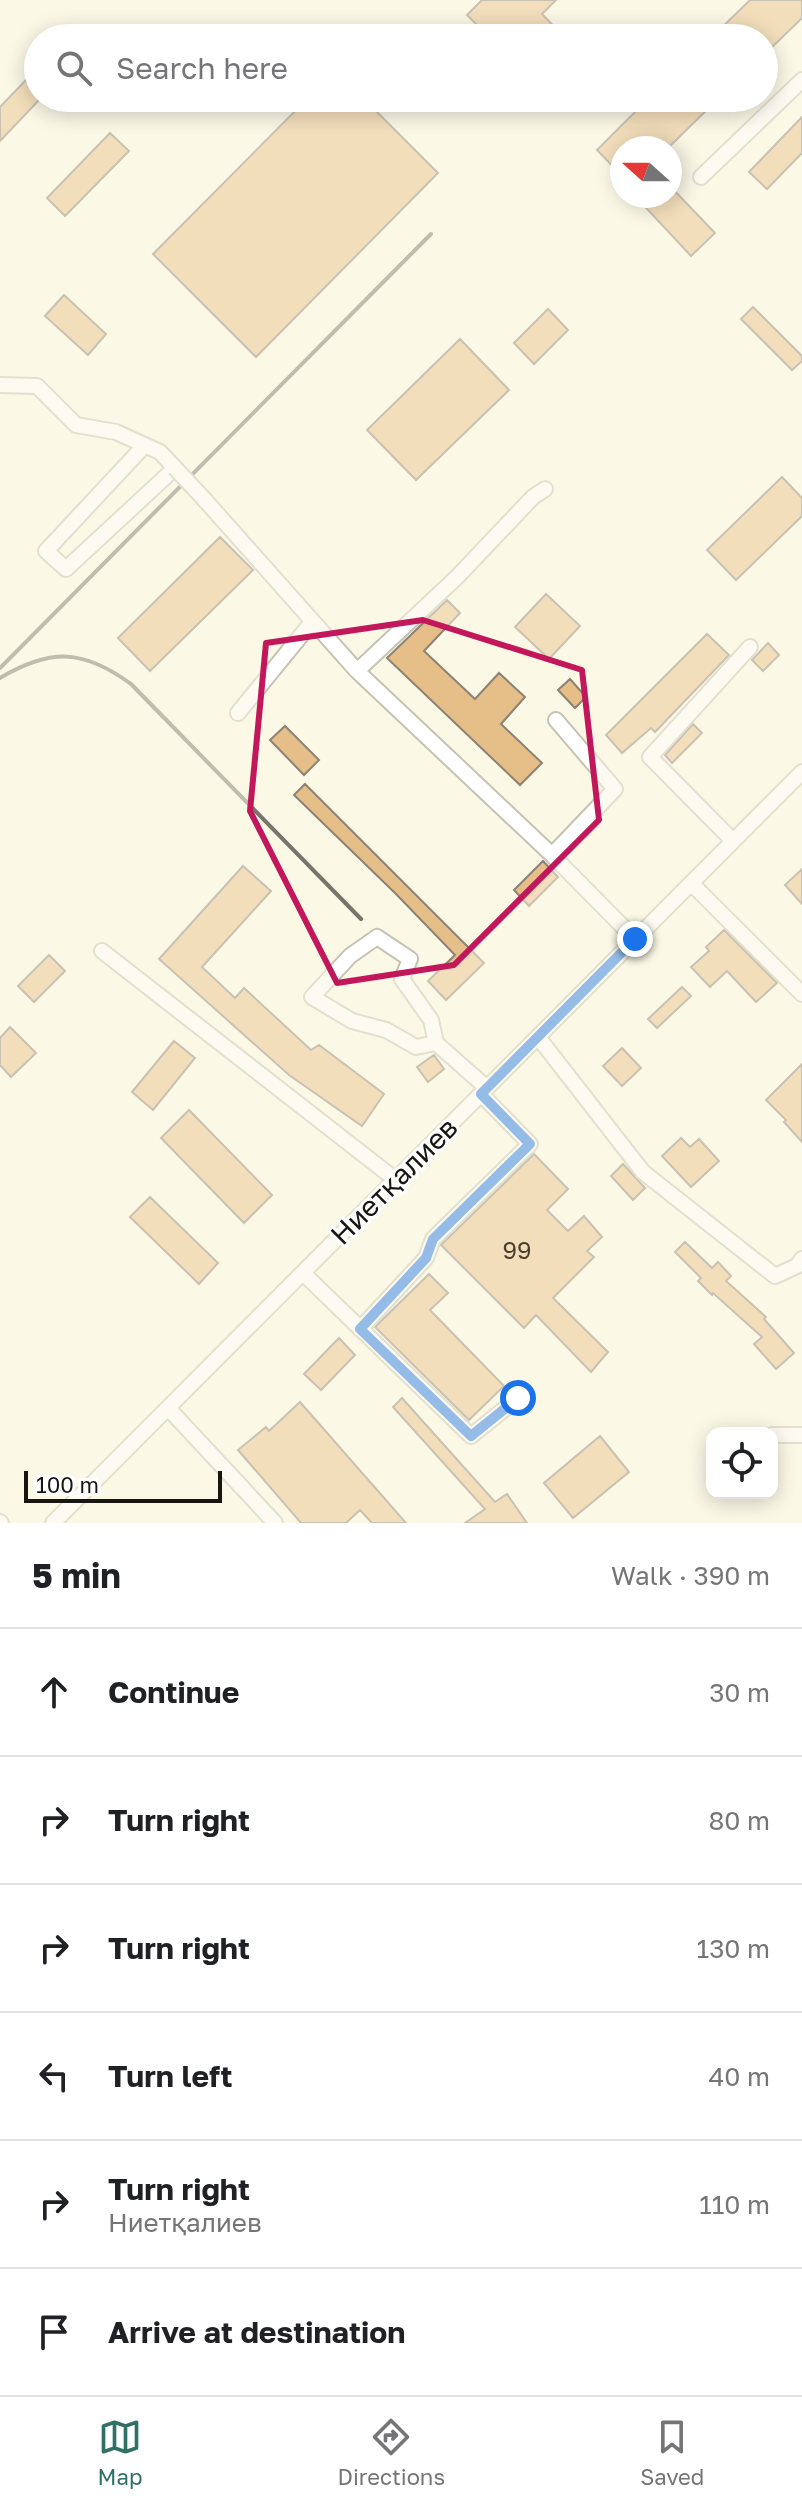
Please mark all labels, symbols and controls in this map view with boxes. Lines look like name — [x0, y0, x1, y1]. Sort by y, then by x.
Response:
search box — [24, 24, 778, 112]
icon: search — [52, 46, 96, 90]
text: Search here — [116, 50, 288, 86]
north arrow — [610, 136, 682, 208]
route end — [617, 921, 653, 957]
street label: Ниетқалиев — [323, 1110, 464, 1251]
house number: 99 — [502, 1235, 532, 1264]
route start — [500, 1380, 536, 1416]
map controls — [706, 1427, 778, 1499]
button: locate — [706, 1427, 778, 1499]
scale bar — [24, 1467, 222, 1503]
text: 100 m — [36, 1471, 99, 1498]
text: 5 min — [32, 1555, 121, 1595]
text: Walk · 390 m — [611, 1560, 770, 1591]
icon: ahead — [32, 1670, 76, 1714]
text: Continue — [108, 1674, 239, 1710]
text: 30 m — [709, 1677, 770, 1708]
icon: right — [32, 1798, 76, 1842]
text: Turn right — [108, 1802, 250, 1838]
text: 80 m — [709, 1805, 770, 1836]
icon: right — [32, 1926, 76, 1970]
text: Turn right — [108, 1930, 250, 1966]
text: 130 m — [697, 1933, 770, 1964]
icon: left — [32, 2054, 76, 2098]
text: Turn left — [108, 2058, 233, 2094]
text: 40 m — [709, 2061, 770, 2092]
text: Turn right — [108, 2171, 250, 2207]
icon: right — [32, 2182, 76, 2226]
text: 110 m — [699, 2189, 770, 2220]
text: Ниетқалиев — [108, 2207, 262, 2238]
icon: arrive — [32, 2310, 76, 2354]
text: Arrive at destination — [108, 2314, 405, 2350]
tab: Map — [98, 2415, 142, 2490]
tab: Directions — [338, 2415, 445, 2490]
tab: Saved — [640, 2415, 704, 2490]

